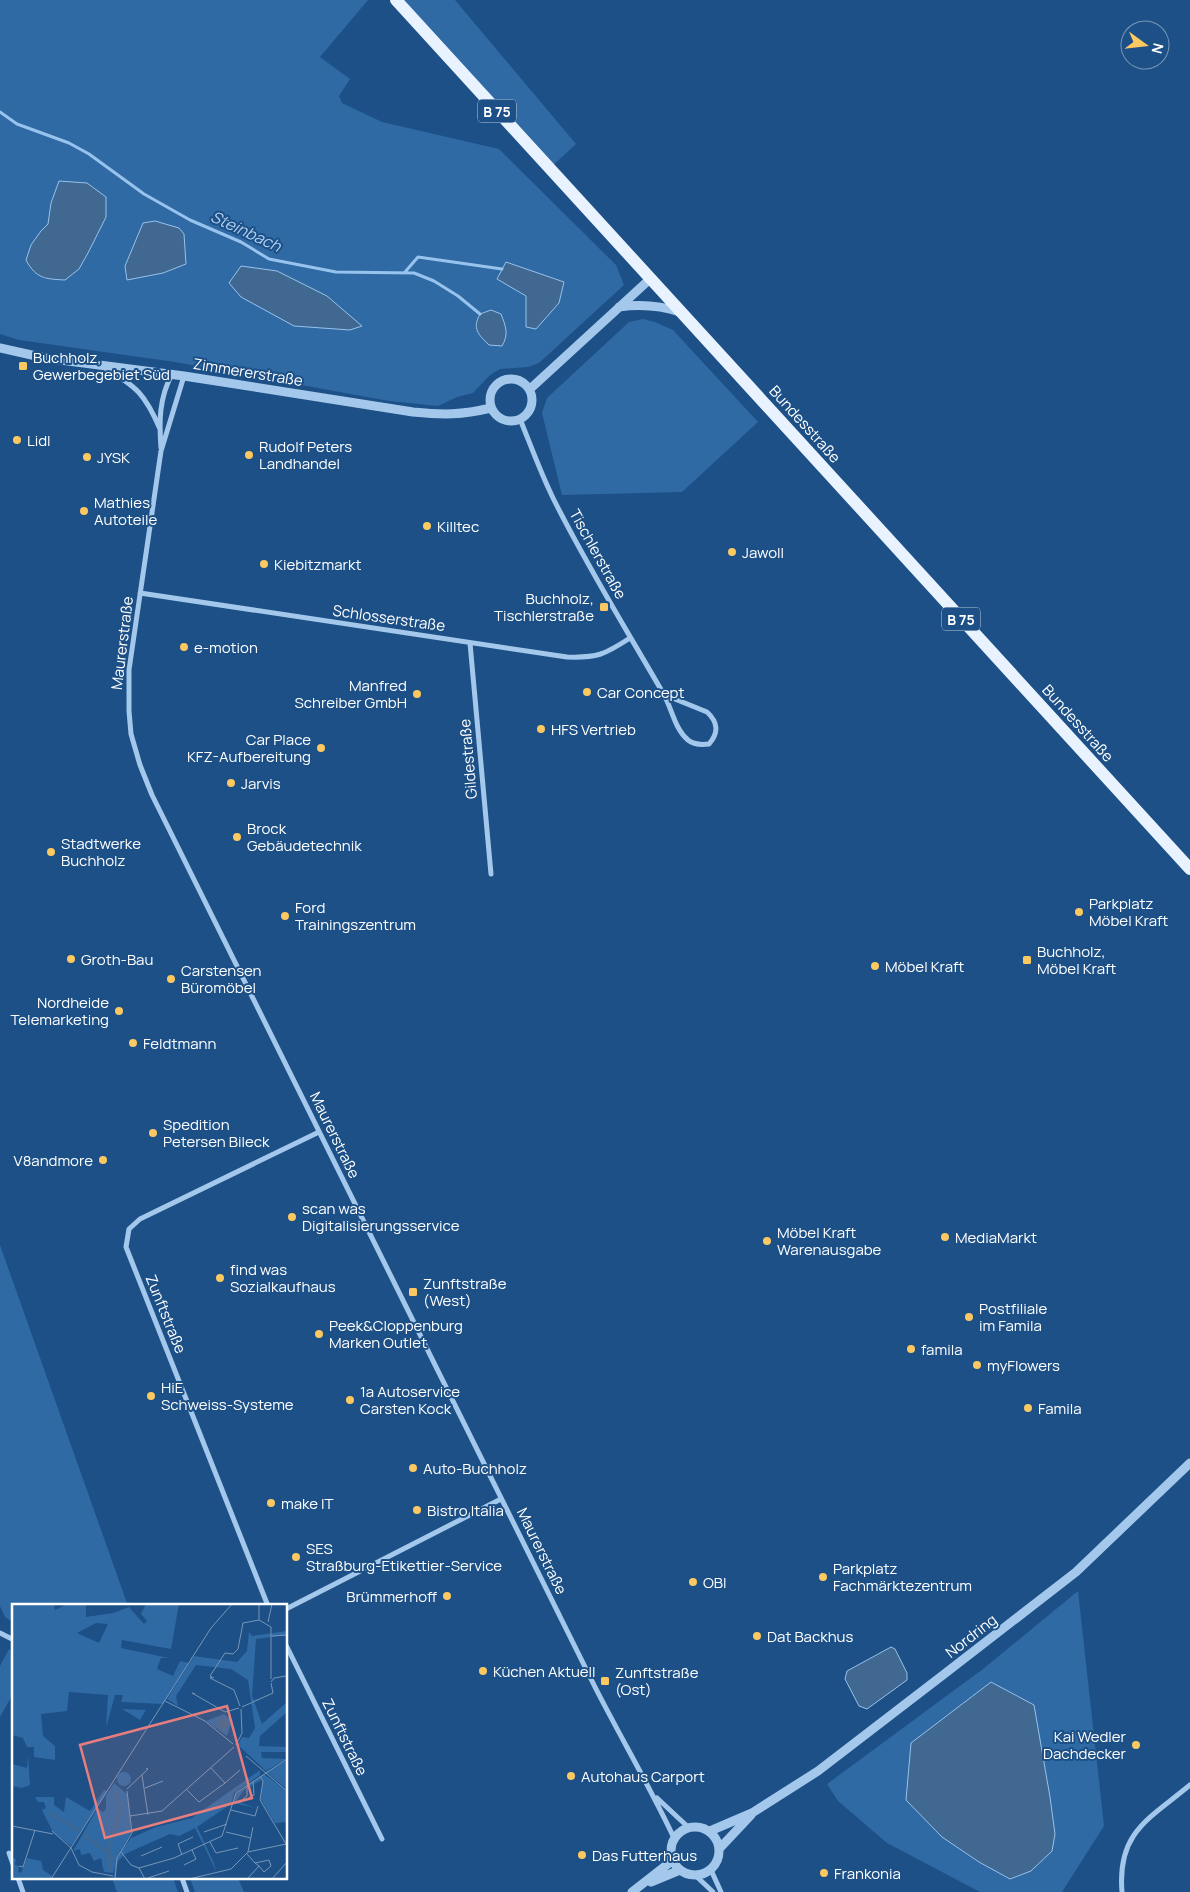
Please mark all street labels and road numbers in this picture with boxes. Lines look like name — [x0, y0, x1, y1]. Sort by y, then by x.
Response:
road number: B 75 — [478, 100, 516, 122]
street label: Zimmererstraße — [192, 353, 305, 391]
street label: Bundesstraße — [765, 381, 846, 467]
street label: Tischlerstraße — [565, 505, 632, 603]
street label: Maurerstraße — [106, 595, 138, 691]
street label: Schlosserstraße — [331, 600, 447, 636]
road number: B 75 — [942, 608, 980, 630]
street label: Bundesstraße — [1038, 680, 1119, 766]
street label: Gildestraße — [454, 718, 482, 800]
street label: Maurerstraße — [305, 1088, 365, 1182]
street label: Zunftstraße — [141, 1271, 191, 1357]
street label: Maurerstraße — [512, 1504, 572, 1598]
street label: Nordring — [941, 1609, 1001, 1663]
street label: Zunftstraße — [317, 1695, 373, 1779]

